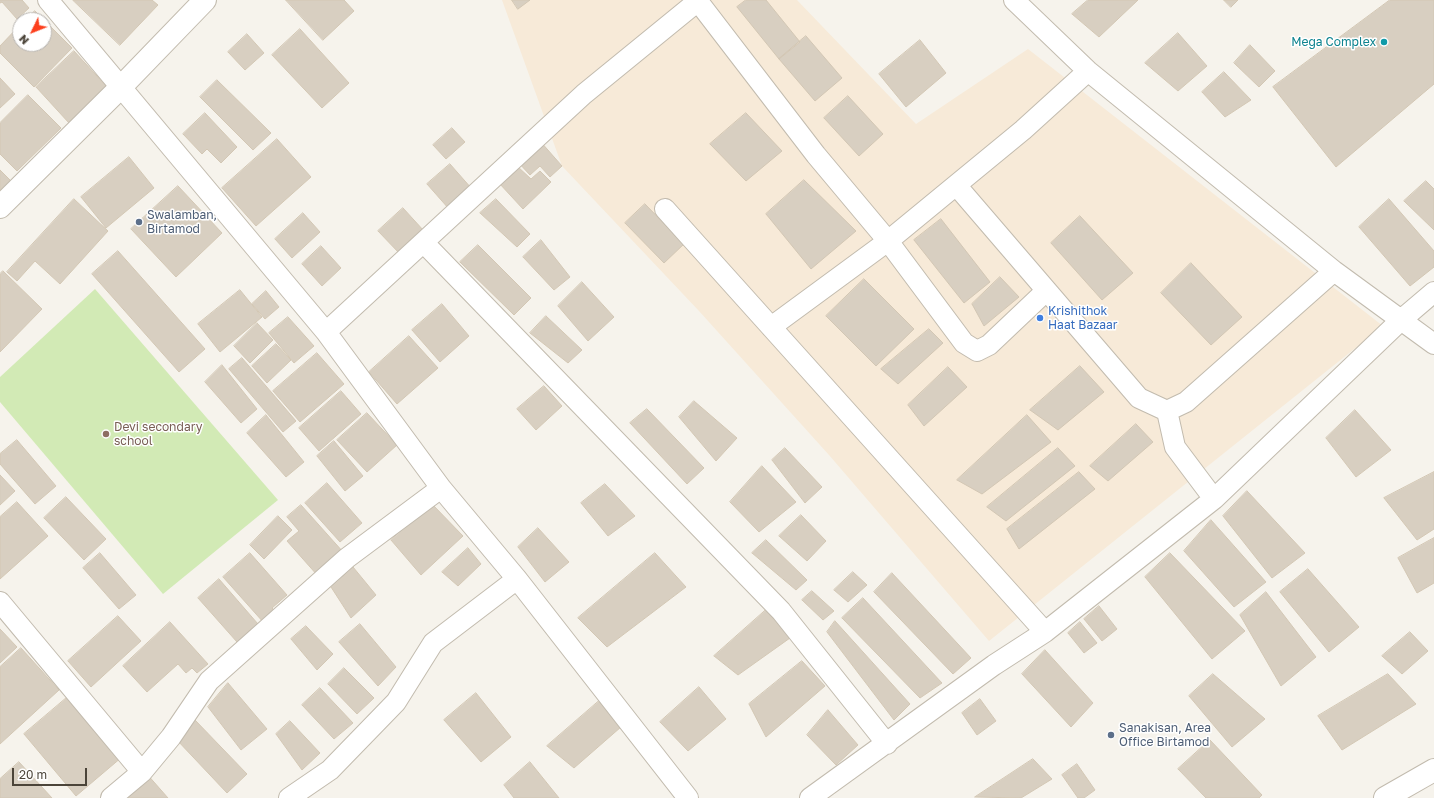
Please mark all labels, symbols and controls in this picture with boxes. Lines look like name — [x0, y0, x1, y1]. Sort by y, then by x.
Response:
north arrow — [12, 12, 52, 52]
text: N — [16, 32, 31, 47]
place label: Mega Complex — [1291, 35, 1376, 49]
marker: Mega Complex — [1379, 37, 1389, 47]
place label: Swalamban, Birtamod — [147, 208, 217, 236]
marker: Swalamban, Birtamod — [134, 217, 144, 227]
place label: Krishithok Haat Bazaar — [1048, 304, 1118, 332]
marker: Krishithok Haat Bazaar — [1035, 313, 1045, 323]
place label: Devi secondary school — [114, 420, 202, 448]
marker: Devi secondary school — [101, 429, 111, 439]
place label: Sanakisan, Area Office Birtamod — [1119, 721, 1211, 749]
marker: Sanakisan, Area Office Birtamod — [1106, 730, 1116, 740]
scale bar — [14, 760, 89, 786]
text: 20 m — [19, 767, 47, 782]

